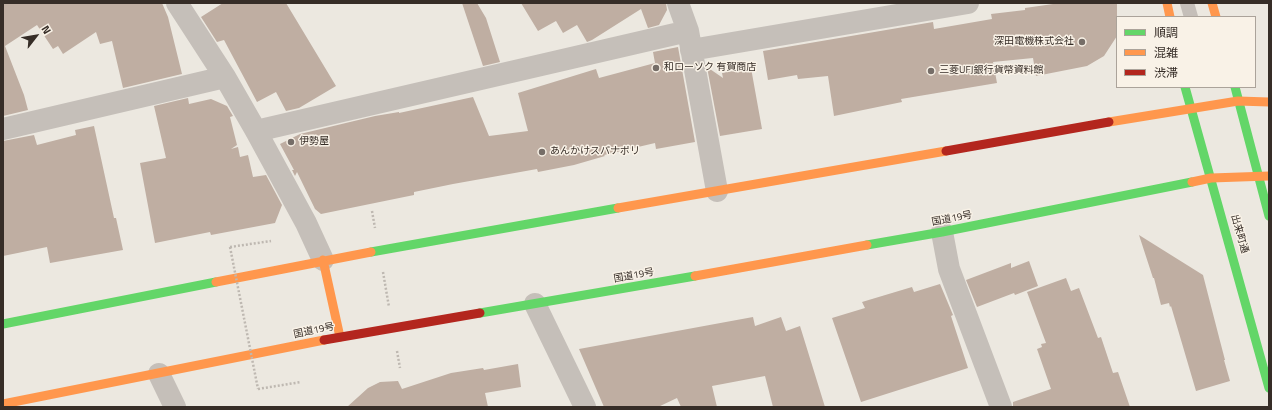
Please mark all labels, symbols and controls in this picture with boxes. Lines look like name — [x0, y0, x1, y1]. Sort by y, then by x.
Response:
north arrow — [16, 16, 56, 56]
legend — [1116, 16, 1256, 88]
text: N — [37, 22, 55, 37]
text: 順調 — [1154, 23, 1178, 42]
place label: 深田電機株式会社 — [994, 36, 1074, 48]
marker: 深田電機株式会社 — [1077, 37, 1087, 47]
text: 混雑 — [1154, 43, 1178, 62]
place label: 和ローソク 有賀商店 — [664, 62, 756, 74]
marker: 和ローソク 有賀商店 — [651, 63, 661, 73]
text: 渋滞 — [1154, 63, 1178, 82]
place label: 三菱UFJ銀行貨幣資料館 — [939, 65, 1043, 77]
marker: 三菱UFJ銀行貨幣資料館 — [926, 66, 936, 76]
place label: 伊勢屋 — [299, 136, 329, 148]
marker: 伊勢屋 — [286, 137, 296, 147]
place label: あんかけスパナポリ — [550, 146, 640, 158]
marker: あんかけスパナポリ — [537, 147, 547, 157]
street label: 国道19号 — [931, 209, 973, 229]
street label: 出来町通 — [1228, 213, 1250, 255]
street label: 国道19号 — [613, 267, 655, 285]
street label: 国道19号 — [293, 321, 335, 341]

